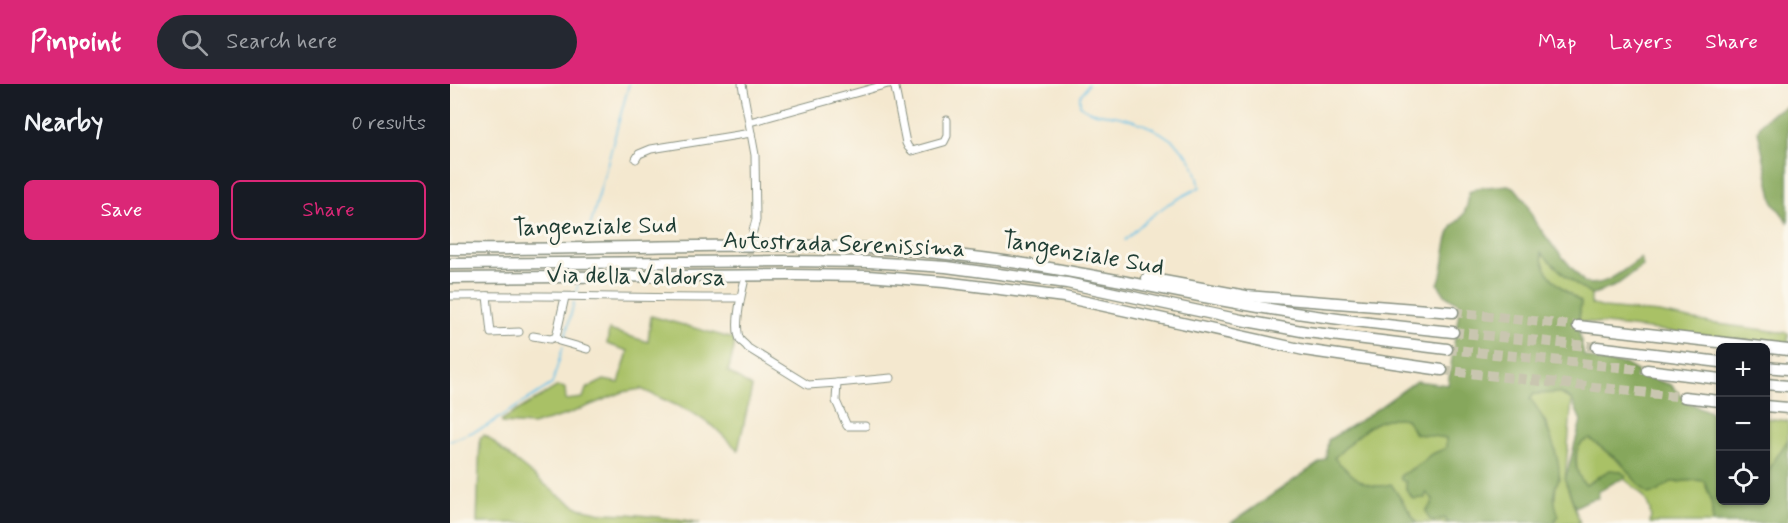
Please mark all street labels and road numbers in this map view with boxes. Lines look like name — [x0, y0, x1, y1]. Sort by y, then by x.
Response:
street label: Tangenziale Sud — [513, 210, 677, 246]
street label: Tangenziale Sud — [999, 224, 1166, 285]
street label: Autostrada Serenissima — [723, 225, 965, 265]
street label: Via della Valdorsa — [546, 260, 726, 294]

